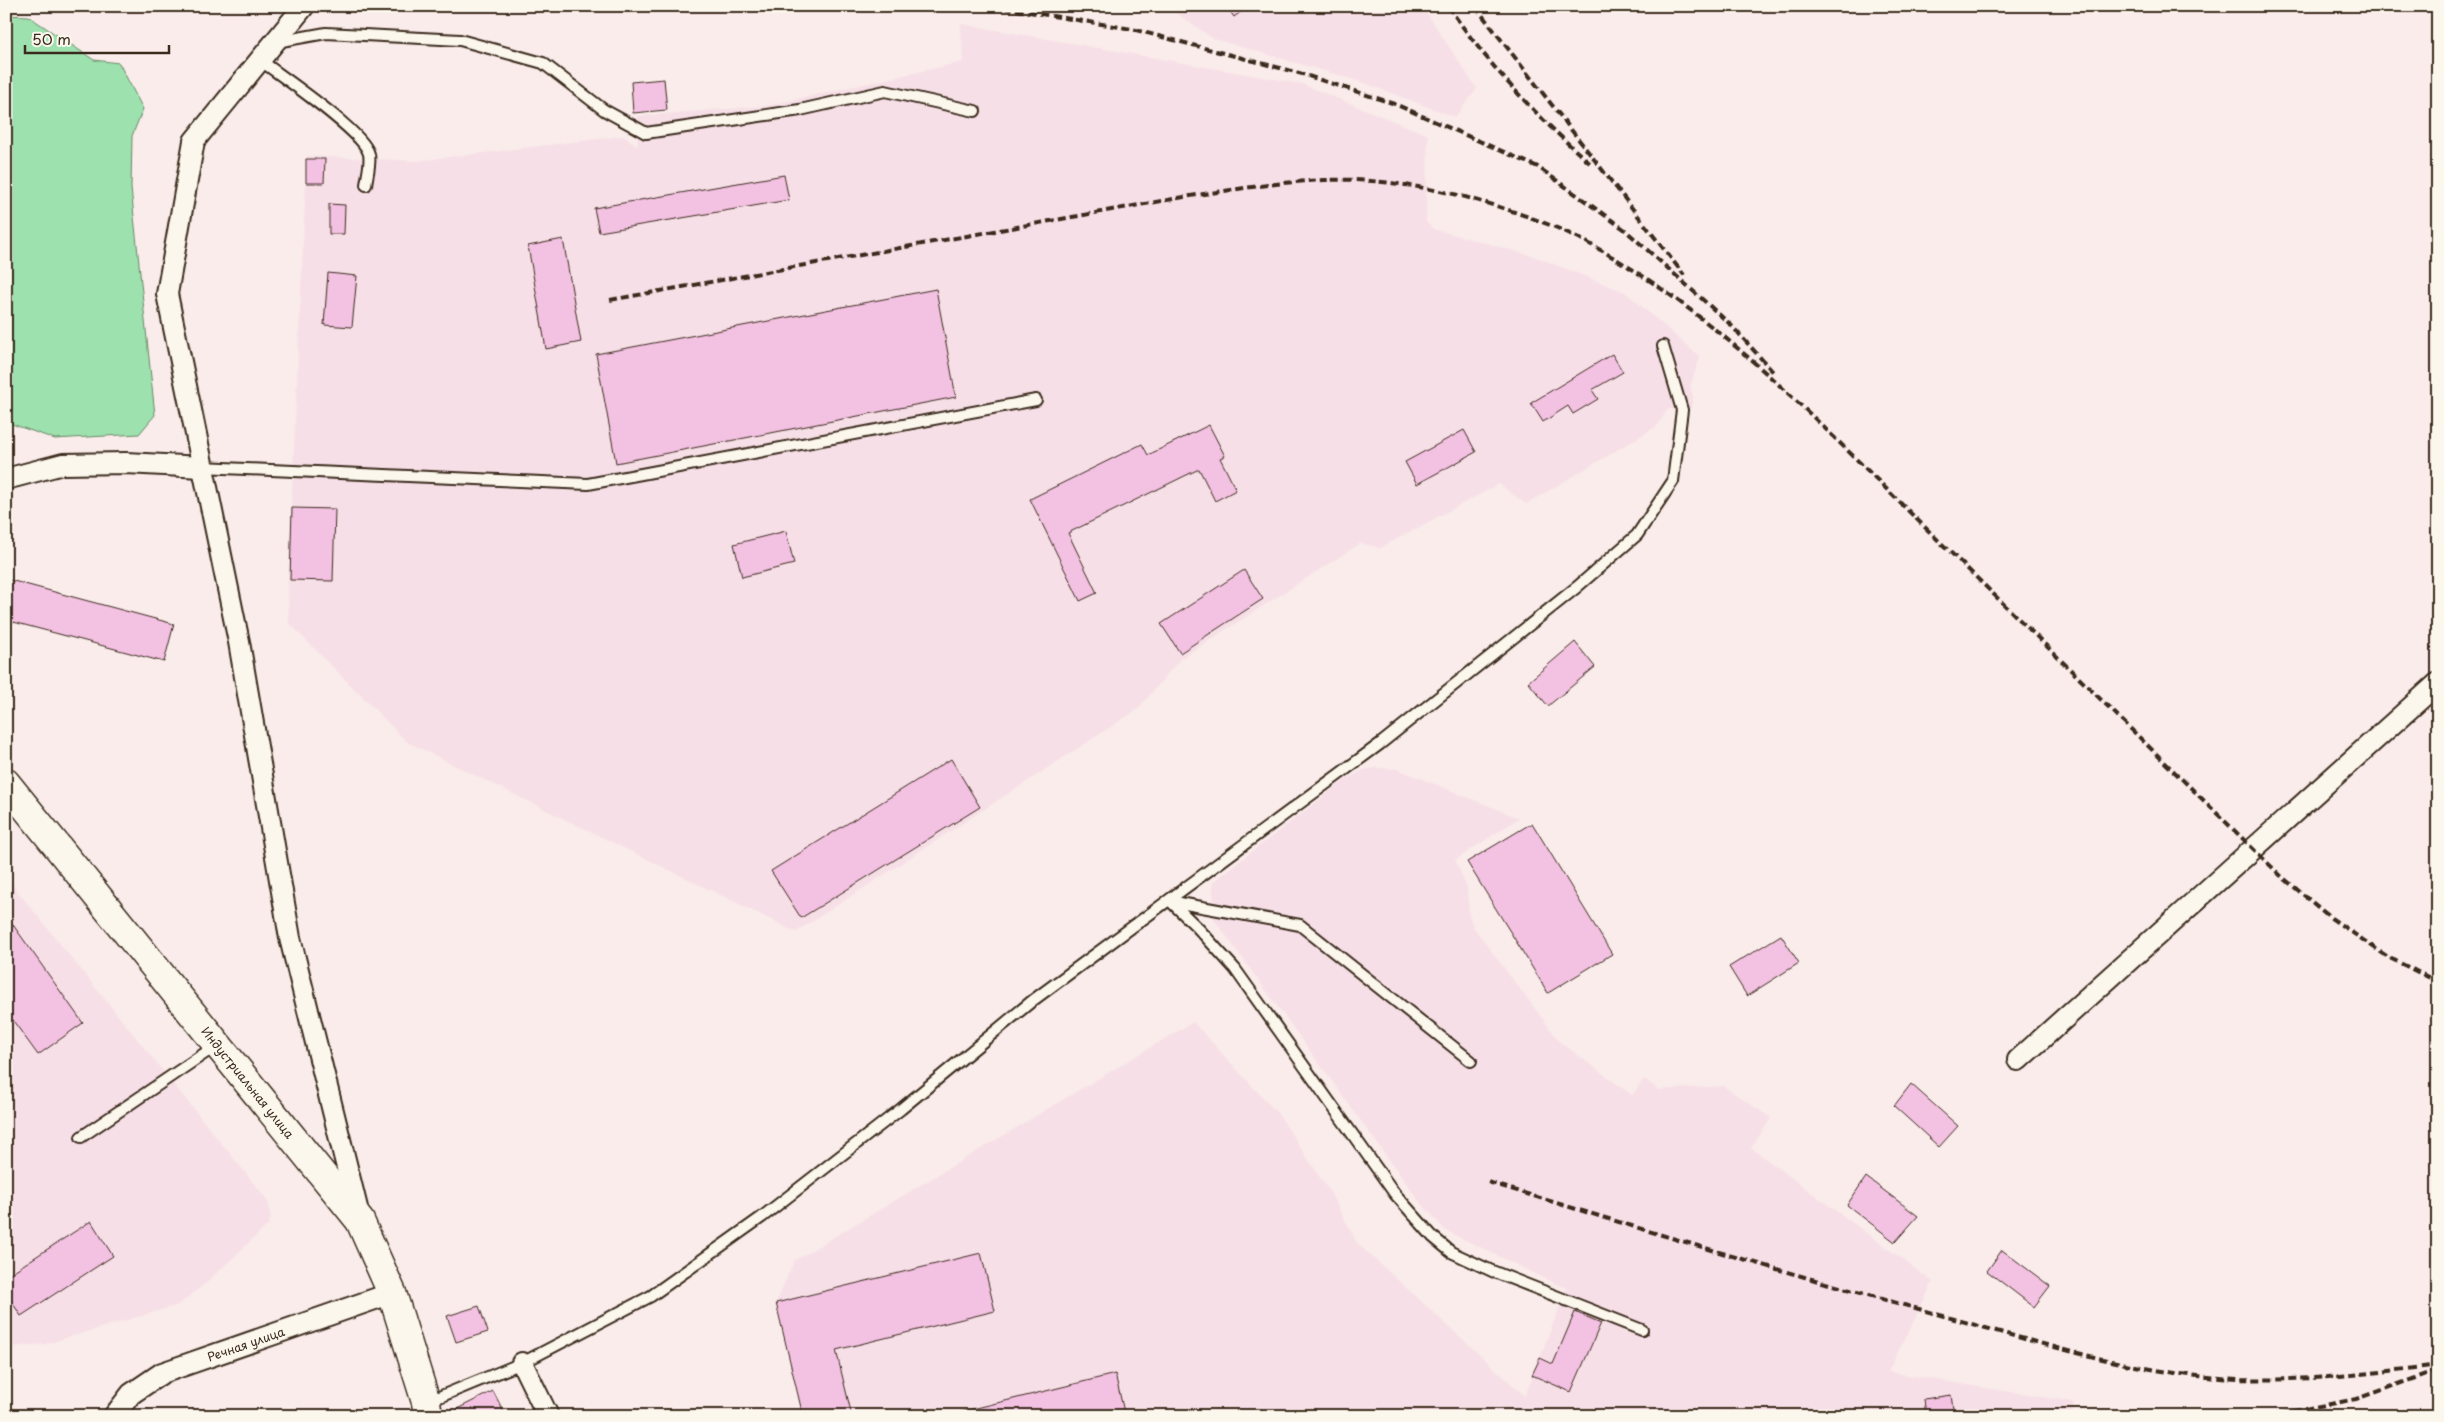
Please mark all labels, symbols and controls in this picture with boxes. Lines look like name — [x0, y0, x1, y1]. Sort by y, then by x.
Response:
scale bar — [25, 22, 169, 54]
text: 50 m — [32, 27, 71, 50]
street label: Индустриальная улица — [197, 1023, 299, 1143]
street label: Речная улица — [205, 1322, 287, 1366]

